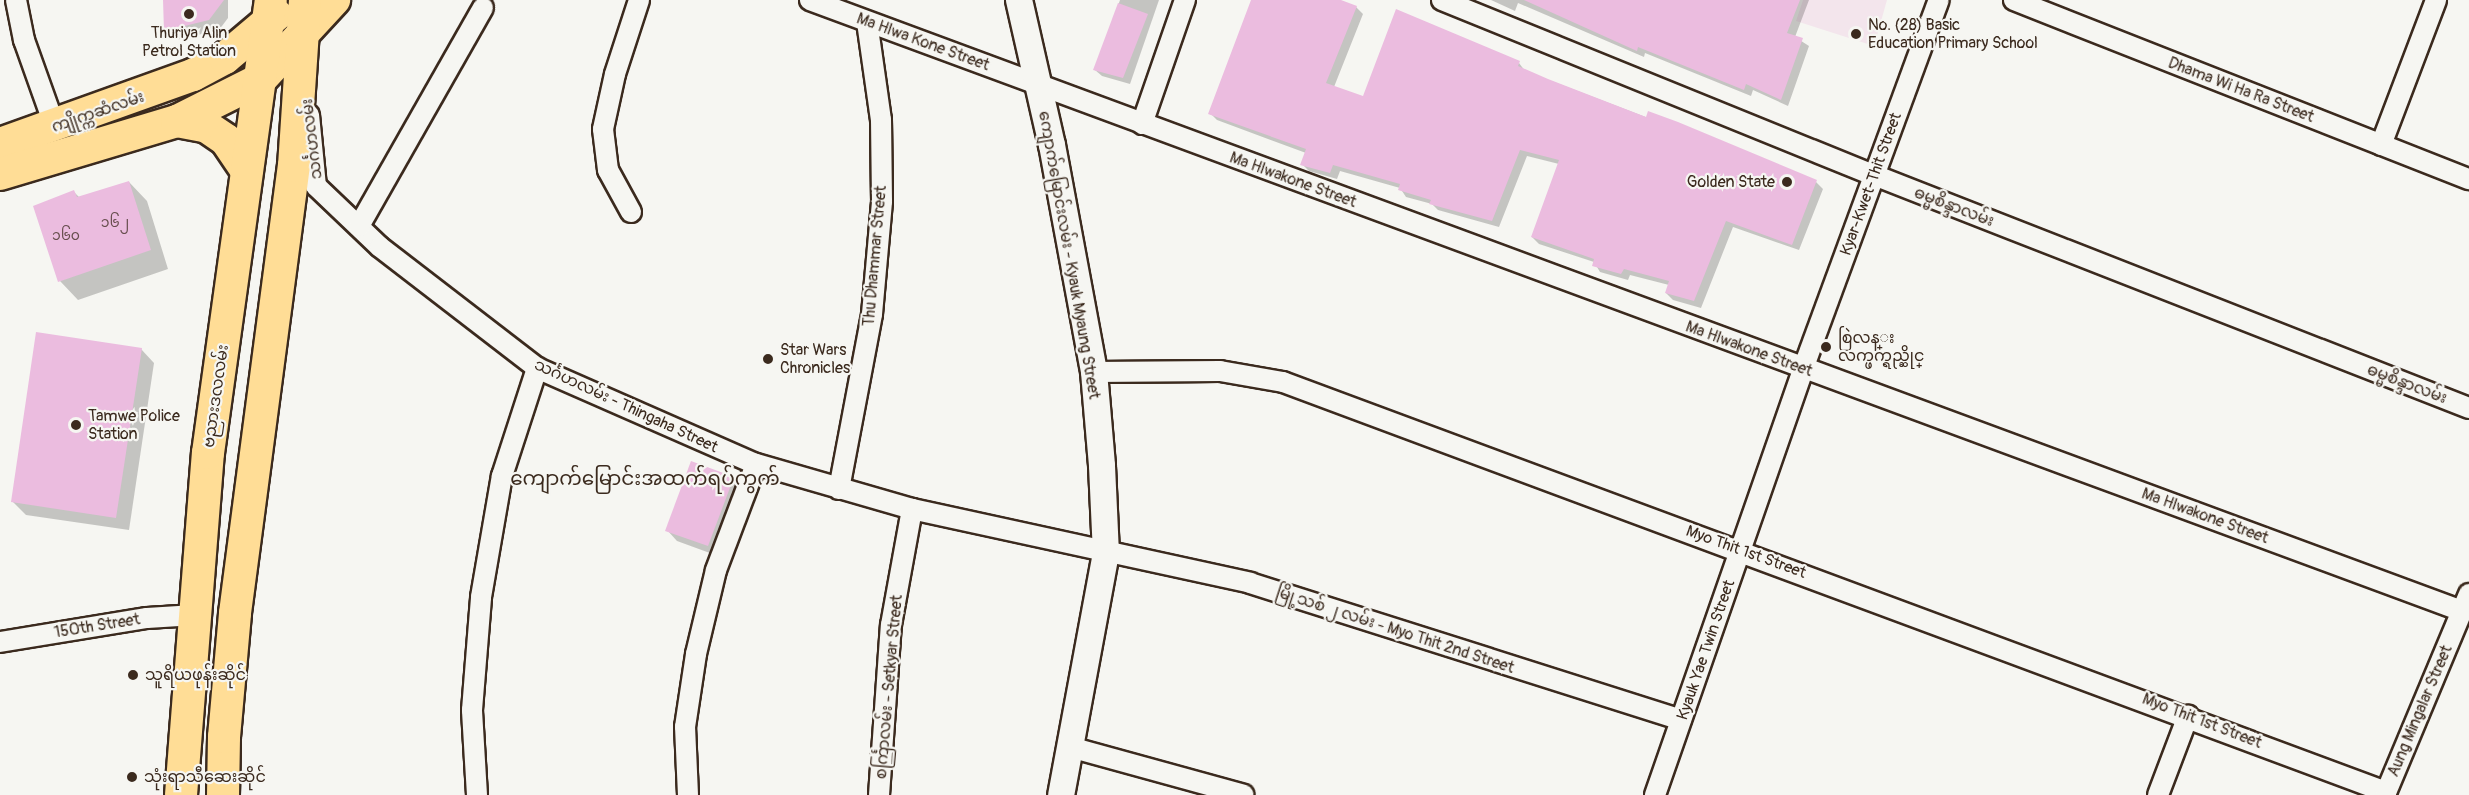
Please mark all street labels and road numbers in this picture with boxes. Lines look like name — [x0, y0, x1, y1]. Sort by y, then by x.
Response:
street label: Ma Hlwa Kone Street — [854, 9, 992, 75]
street label: Dhama Wi Ha Ra Street — [2165, 53, 2317, 127]
street label: ကျိုက္ကဆံလမ်း — [49, 87, 147, 137]
street label: သင်္ဂဟလမ်း — [298, 98, 326, 180]
street label: ကျောက်မြောင်းလမ်း - Kyauk Myaung Street — [1034, 109, 1104, 401]
street label: Kyar-Kwet-Thit Street — [1836, 110, 1906, 258]
street label: Ma Hlwakone Street — [1227, 148, 1359, 212]
street label: ဓမ္မစိန္ဒာလမ်း — [1911, 183, 1997, 231]
street label: Thu Dhammar Street — [859, 185, 891, 327]
street label: Ma Hlwakone Street — [1683, 317, 1815, 381]
street label: ဗညားဒလလမ်း — [199, 343, 233, 449]
street label: သင်္ဂဟလမ်း - Thingaha Street — [531, 355, 721, 457]
street label: ဓမ္မစိန္ဒာလမ်း — [2364, 360, 2450, 408]
street label: Ma Hlwakone Street — [2139, 484, 2271, 548]
street label: Myo Thit 1st Street — [1683, 521, 1809, 583]
street label: Kyauk Yae Twin Street — [1673, 577, 1739, 723]
street label: မြို့သစ် ၂ လမ်း - Myo Thit 2nd Street — [1274, 582, 1516, 678]
street label: စင်္ကြာလမ်း - Setkyar Street — [871, 594, 907, 780]
street label: 150th Street — [53, 610, 141, 642]
street label: Aung Mingalar Street — [2384, 642, 2456, 780]
street label: Myo Thit 1st Street — [2140, 689, 2264, 753]

